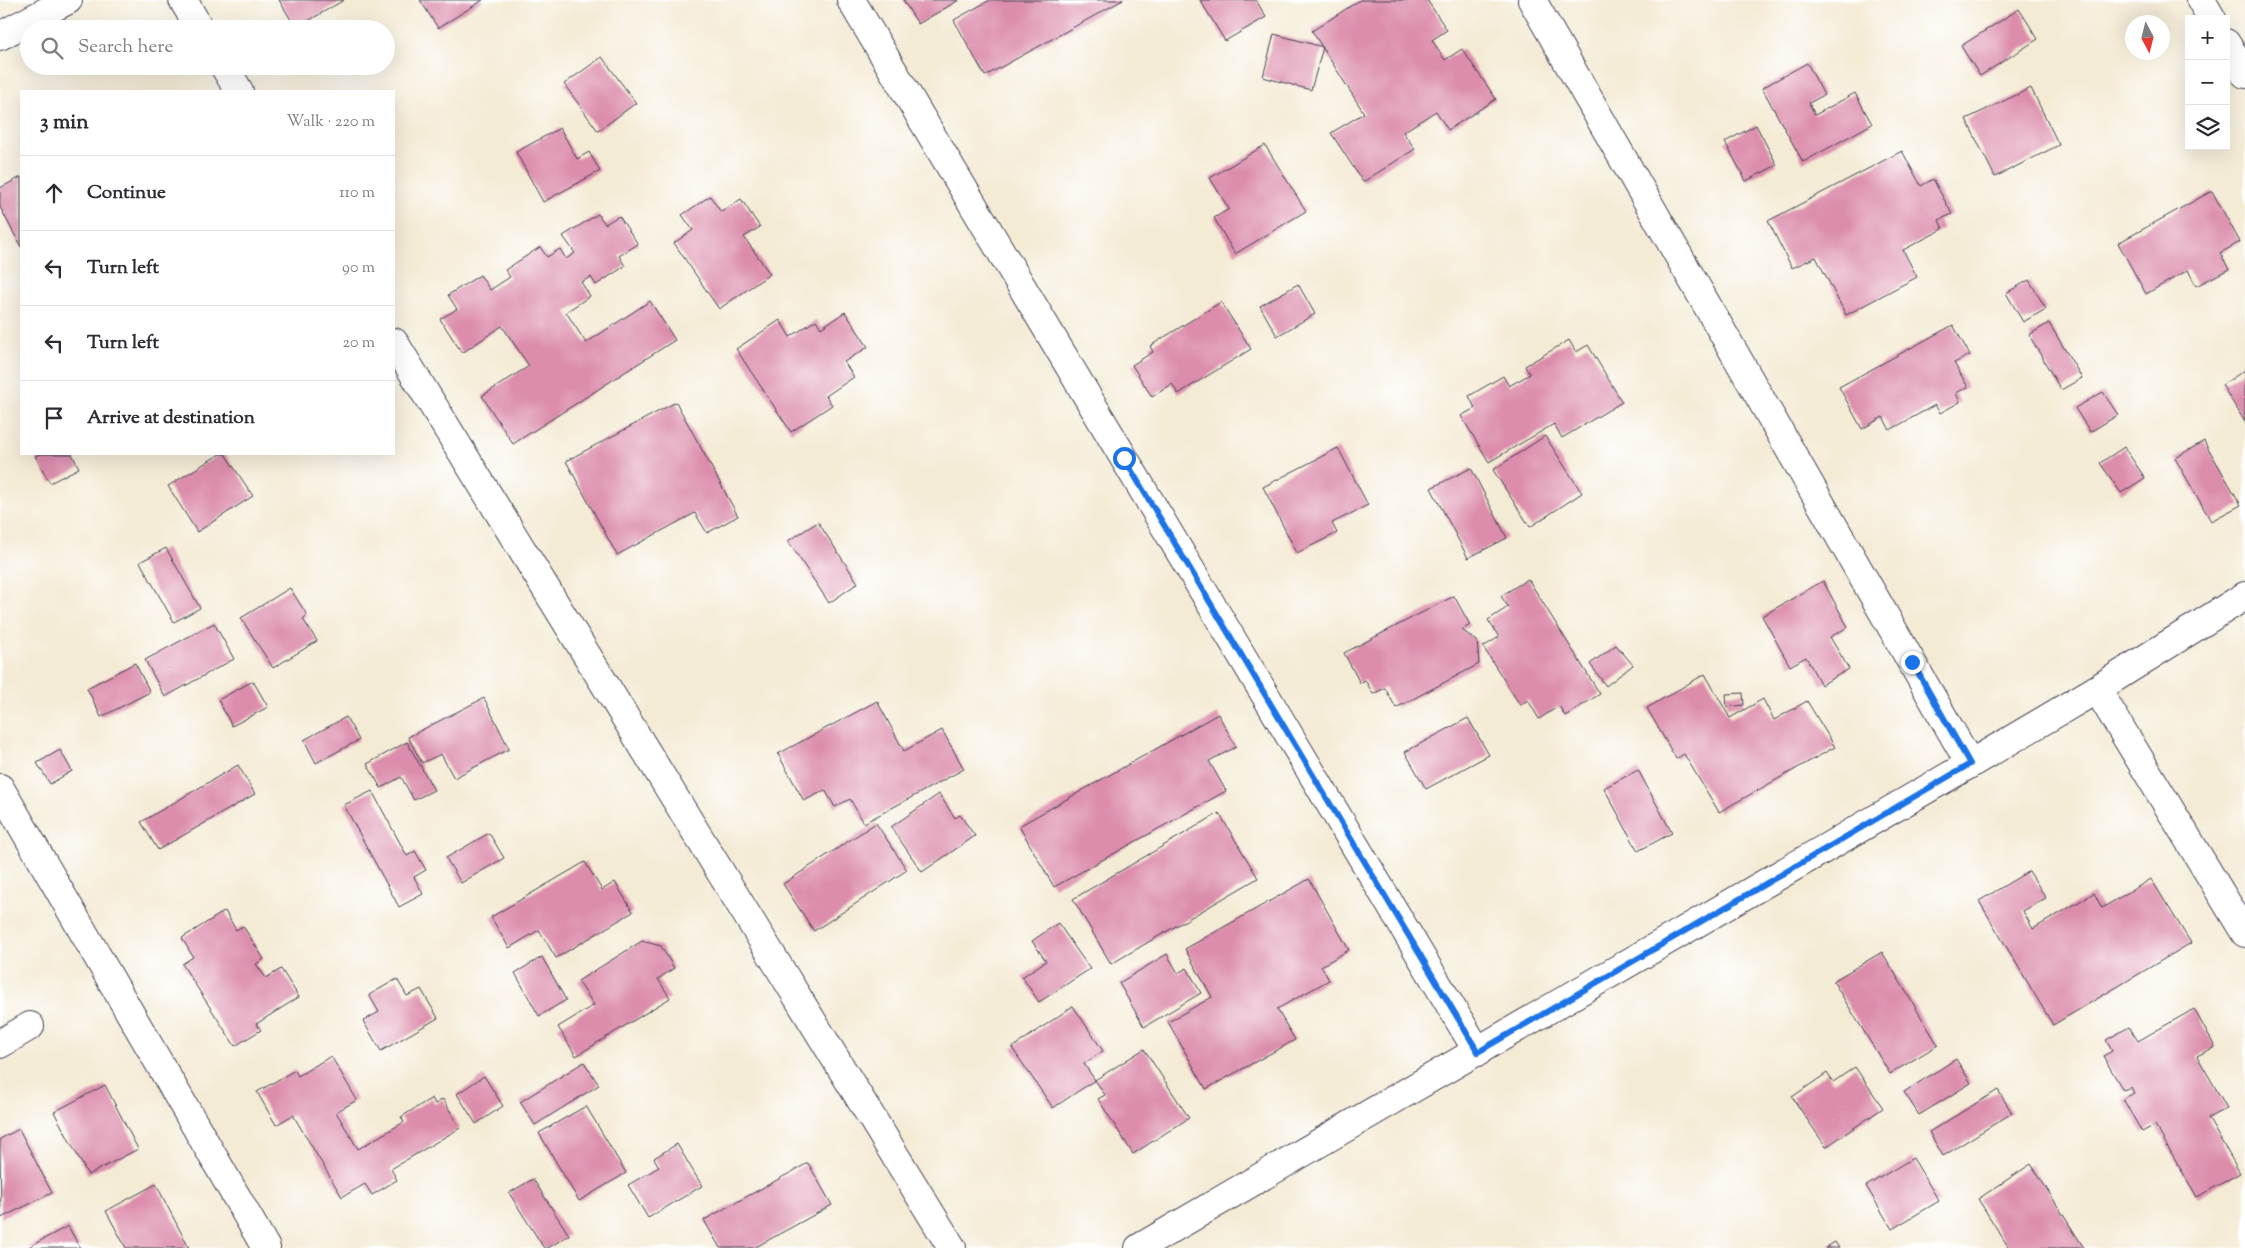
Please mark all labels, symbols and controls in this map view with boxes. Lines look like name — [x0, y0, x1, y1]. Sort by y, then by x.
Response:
north arrow — [2125, 15, 2170, 60]
map controls — [2185, 15, 2230, 150]
button: + — [2185, 15, 2230, 60]
search box — [20, 20, 395, 75]
icon: search — [38, 34, 66, 62]
text: Search here — [78, 34, 173, 61]
button: − — [2185, 60, 2230, 105]
button: layers — [2185, 105, 2230, 150]
text: 3 min — [40, 108, 89, 138]
text: Walk · 220 m — [287, 111, 375, 134]
icon: ahead — [40, 179, 68, 207]
text: Continue — [87, 180, 166, 207]
text: 110 m — [339, 182, 375, 205]
icon: left — [40, 254, 68, 282]
text: Turn left — [87, 255, 159, 282]
text: 90 m — [342, 257, 375, 280]
icon: left — [40, 329, 68, 357]
text: Turn left — [87, 330, 159, 357]
text: 20 m — [342, 332, 375, 355]
icon: arrive — [40, 404, 68, 432]
text: Arrive at destination — [87, 405, 255, 432]
route start — [1113, 447, 1136, 470]
route end — [1901, 651, 1924, 674]

